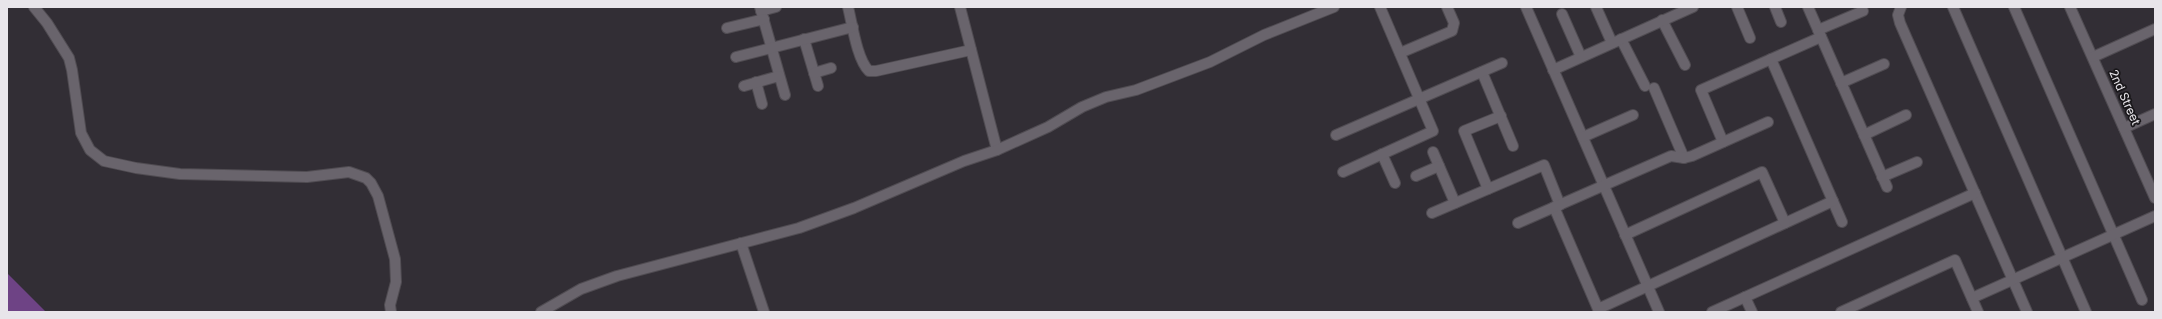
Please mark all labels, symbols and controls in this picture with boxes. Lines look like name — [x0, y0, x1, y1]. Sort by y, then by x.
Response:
street label: 2nd Street — [2106, 67, 2144, 127]

